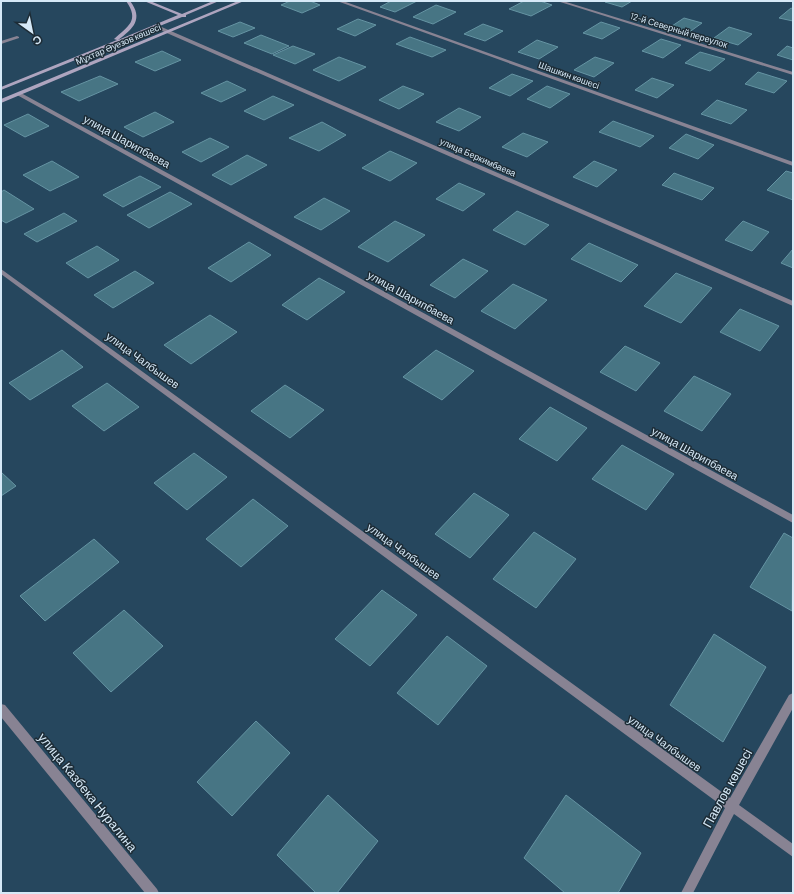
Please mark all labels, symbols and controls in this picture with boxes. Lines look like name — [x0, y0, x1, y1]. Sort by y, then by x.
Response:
street label: 12-й Северный переулок — [629, 10, 729, 50]
north arrow — [12, 12, 52, 52]
street label: Мұхтар Әуезов көшесі — [74, 21, 162, 67]
text: С — [31, 33, 45, 48]
street label: Шашкин көшесі — [537, 59, 601, 91]
street label: улица Шарипбаева — [81, 112, 173, 171]
street label: улица Беркимбаева — [438, 135, 518, 179]
street label: улица Шарипбаева — [365, 268, 457, 327]
street label: улица Чалбышев — [104, 329, 182, 391]
street label: улица Шарипбаева — [649, 424, 741, 483]
street label: улица Чалбышев — [365, 520, 443, 582]
street label: улица Чалбышев — [626, 712, 704, 774]
street label: улица Казбека Нуралина — [35, 729, 141, 855]
street label: Павлов көшесі — [699, 746, 755, 830]

